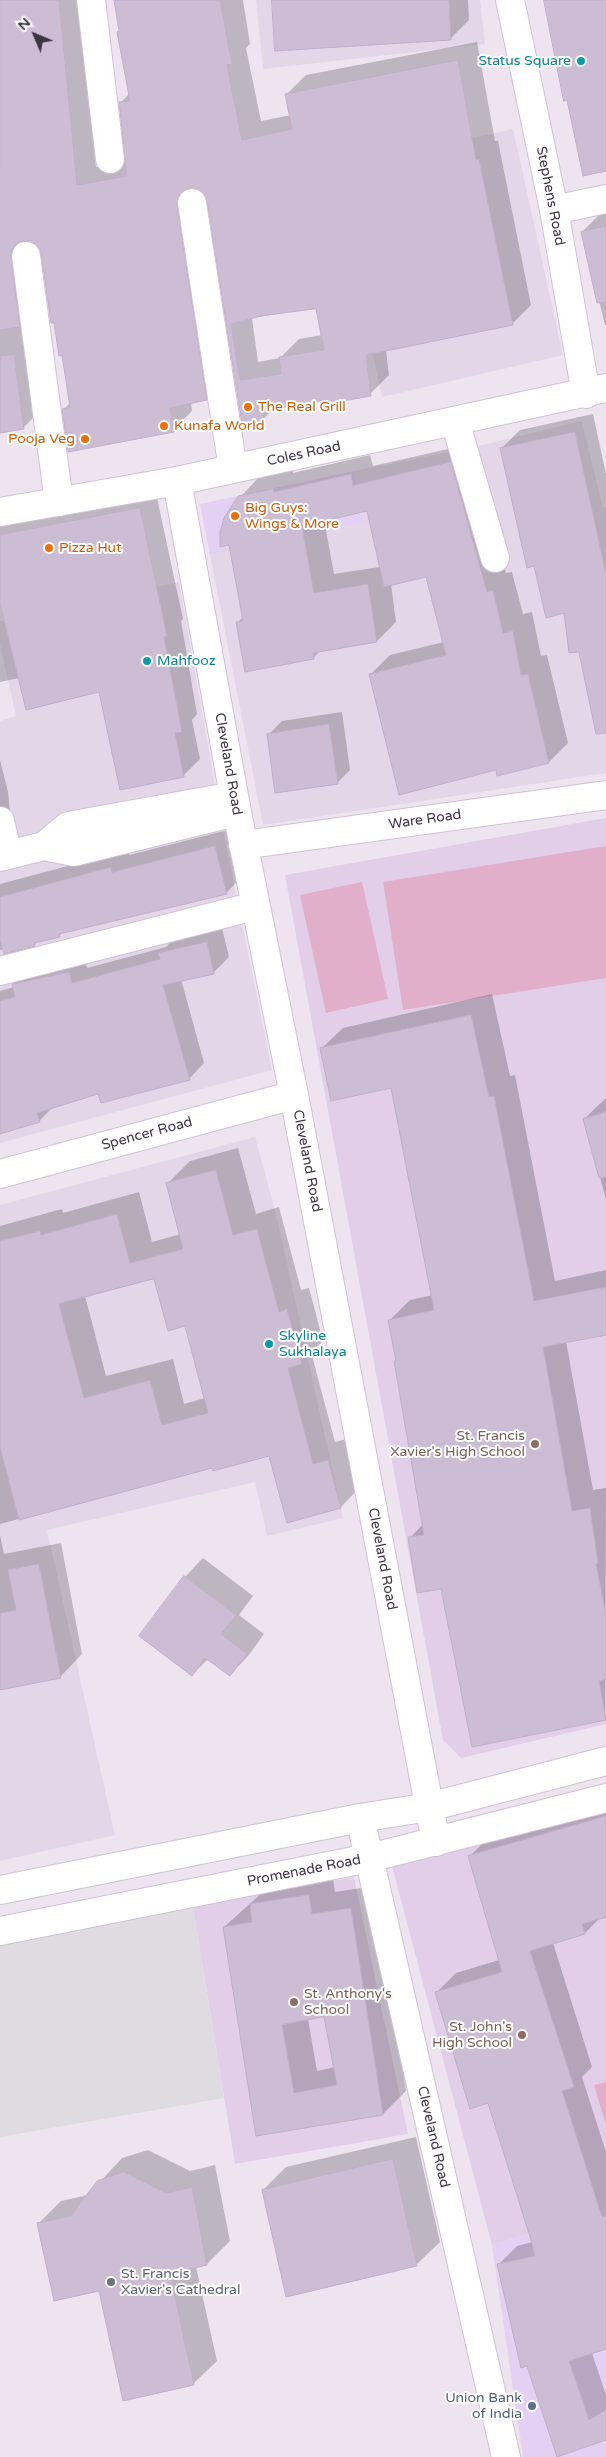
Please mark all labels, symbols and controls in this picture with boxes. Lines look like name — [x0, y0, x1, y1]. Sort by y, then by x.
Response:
north arrow — [10, 10, 60, 60]
text: N — [14, 14, 34, 34]
place label: Status Square — [478, 53, 571, 69]
marker: Status Square — [575, 55, 587, 67]
street label: Stephens Road — [532, 145, 568, 247]
place label: The Real Grill — [258, 399, 346, 415]
marker: The Real Grill — [242, 401, 254, 413]
place label: Kunafa World — [174, 418, 264, 434]
marker: Kunafa World — [158, 420, 170, 432]
place label: Pooja Veg — [8, 431, 75, 447]
marker: Pooja Veg — [79, 433, 91, 445]
street label: Coles Road — [266, 438, 342, 470]
place label: Big Guys: Wings & More — [245, 500, 339, 532]
marker: Big Guys: Wings & More — [229, 510, 241, 522]
place label: Pizza Hut — [59, 540, 121, 556]
marker: Pizza Hut — [43, 542, 55, 554]
place label: Mahfooz — [157, 653, 216, 669]
marker: Mahfooz — [141, 655, 153, 667]
street label: Cleveland Road — [211, 711, 245, 817]
street label: Ware Road — [388, 807, 462, 833]
street label: Cleveland Road — [289, 1108, 325, 1214]
street label: Spencer Road — [100, 1114, 194, 1154]
place label: Skyline Sukhalaya — [279, 1328, 347, 1360]
marker: Skyline Sukhalaya — [263, 1338, 275, 1350]
place label: St. Francis Xavier's High School — [390, 1428, 525, 1460]
marker: St. Francis Xavier's High School — [529, 1438, 541, 1450]
street label: Cleveland Road — [364, 1506, 400, 1612]
street label: Promenade Road — [246, 1852, 362, 1890]
place label: St. Anthony's School — [304, 1986, 392, 2018]
marker: St. Anthony's School — [288, 1996, 300, 2008]
place label: St. John's High School — [432, 2019, 512, 2052]
marker: St. John's High School — [516, 2029, 528, 2041]
street label: Cleveland Road — [413, 2085, 453, 2189]
place label: St. Francis Xavier's Cathedral — [121, 2266, 240, 2298]
marker: St. Francis Xavier's Cathedral — [105, 2276, 117, 2288]
place label: Union Bank of India — [445, 2390, 522, 2422]
marker: Union Bank of India — [526, 2400, 538, 2412]

